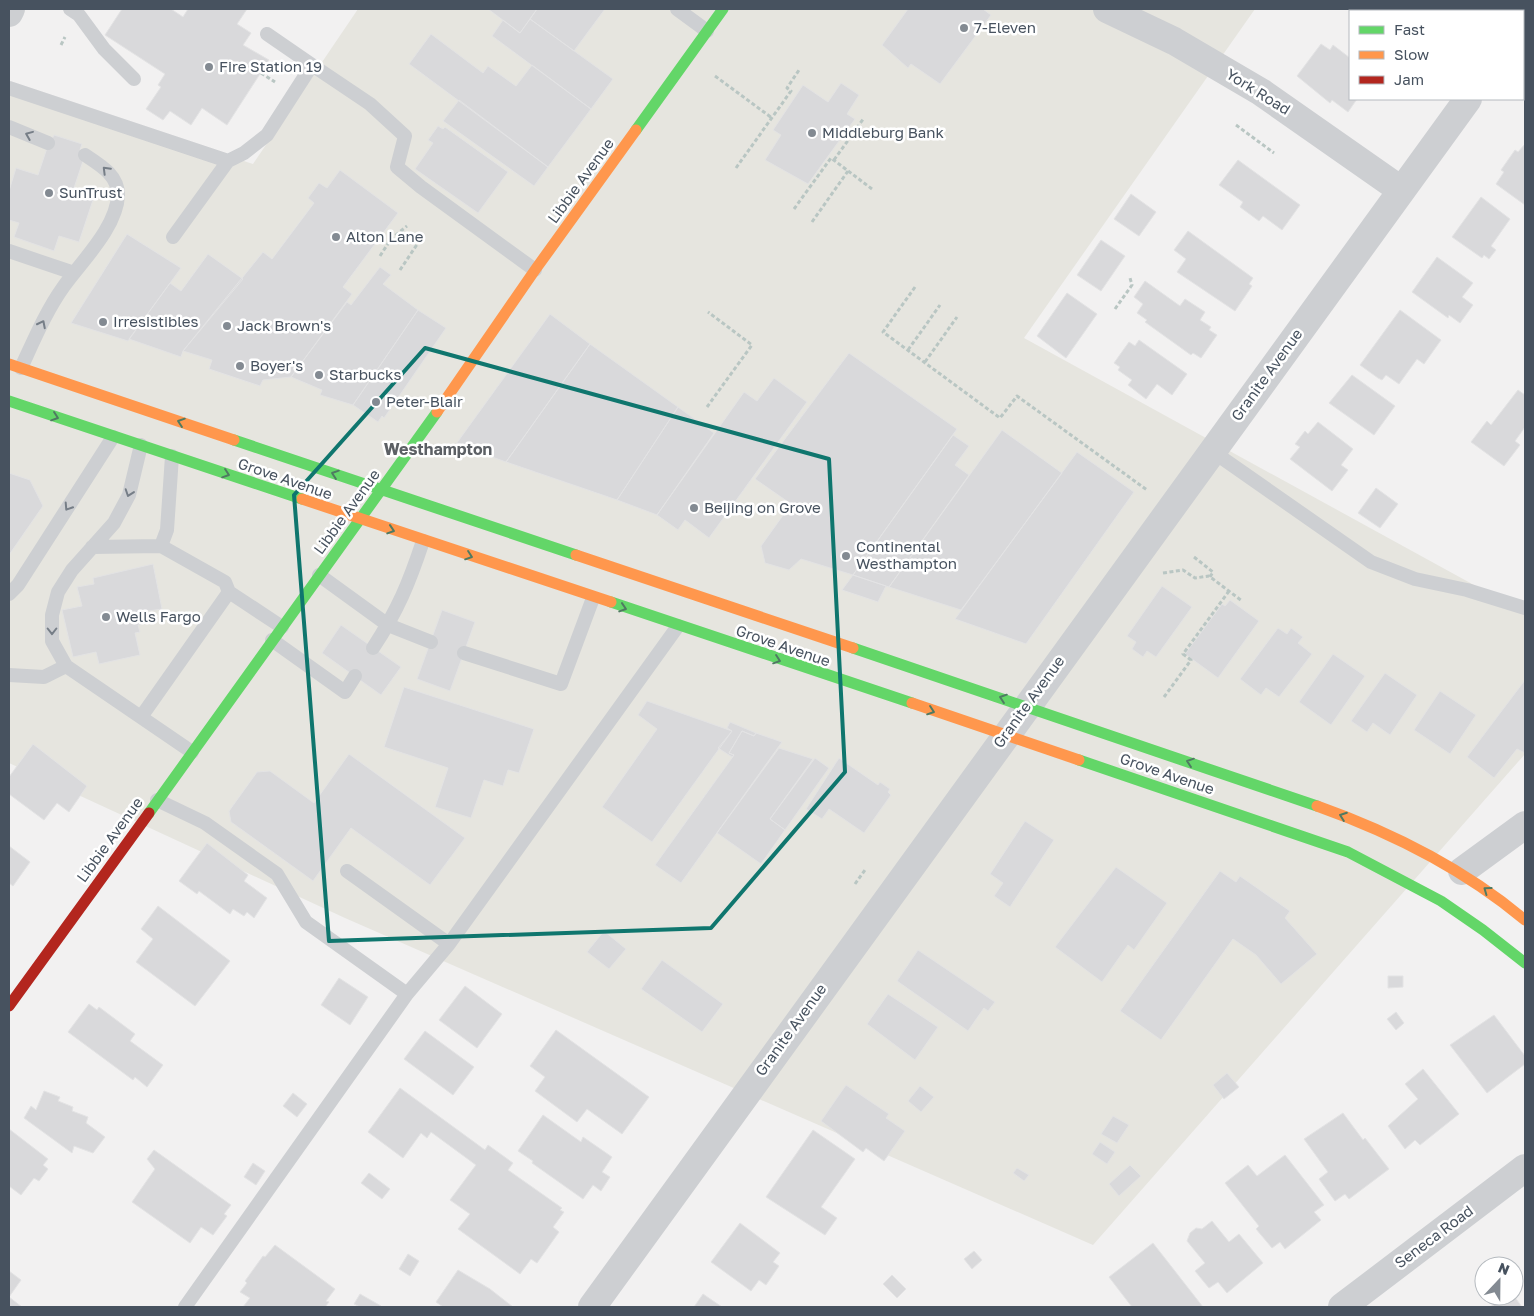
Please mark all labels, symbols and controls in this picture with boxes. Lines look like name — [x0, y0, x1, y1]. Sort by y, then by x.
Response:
legend — [1349, 10, 1524, 100]
place label: 7-Eleven — [974, 18, 1036, 36]
text: Fast — [1394, 20, 1425, 38]
marker: 7-Eleven — [958, 22, 970, 34]
text: Slow — [1394, 45, 1429, 63]
place label: Fire Station 19 — [219, 57, 322, 75]
marker: Fire Station 19 — [203, 61, 215, 73]
street label: York Road — [1223, 64, 1294, 118]
text: Jam — [1394, 70, 1424, 88]
place label: Middleburg Bank — [822, 123, 944, 141]
marker: Middleburg Bank — [806, 127, 818, 139]
one-way arrow — [25, 130, 33, 140]
street label: Libbie Avenue — [543, 134, 617, 226]
one-way arrow — [102, 167, 111, 176]
place label: SunTrust — [59, 183, 122, 201]
marker: SunTrust — [43, 187, 55, 199]
place label: Alton Lane — [346, 227, 424, 245]
marker: Alton Lane — [330, 231, 342, 243]
place label: Irresistibles — [113, 312, 198, 330]
marker: Irresistibles — [97, 316, 109, 328]
place label: Jack Brown's — [237, 316, 331, 334]
one-way arrow — [36, 320, 46, 329]
marker: Jack Brown's — [221, 320, 233, 332]
street label: Granite Avenue — [1227, 325, 1306, 424]
place label: Boyer's — [250, 356, 303, 374]
marker: Boyer's — [234, 360, 246, 372]
place label: Starbucks — [329, 365, 402, 383]
marker: Starbucks — [313, 369, 325, 381]
place label: Peter-Blair — [386, 392, 463, 410]
marker: Peter-Blair — [370, 396, 382, 408]
one-way arrow — [50, 411, 59, 421]
one-way arrow — [178, 418, 186, 428]
district label: Westhampton — [384, 439, 492, 459]
street label: Grove Avenue — [236, 454, 335, 503]
street label: Libbie Avenue — [309, 465, 383, 557]
one-way arrow — [221, 469, 229, 479]
one-way arrow — [332, 470, 340, 480]
one-way arrow — [125, 488, 135, 496]
place label: Beijing on Grove — [704, 498, 821, 516]
one-way arrow — [65, 501, 74, 511]
marker: Beijing on Grove — [688, 502, 700, 514]
one-way arrow — [387, 525, 395, 535]
place label: Continental Westhampton — [856, 537, 957, 572]
marker: Continental Westhampton — [840, 550, 852, 562]
one-way arrow — [464, 551, 473, 561]
one-way arrow — [619, 602, 627, 612]
place label: Wells Fargo — [116, 607, 201, 625]
marker: Wells Fargo — [100, 611, 112, 623]
street label: Grove Avenue — [734, 621, 833, 670]
one-way arrow — [47, 627, 57, 635]
street label: Granite Avenue — [989, 652, 1068, 751]
one-way arrow — [773, 654, 781, 664]
one-way arrow — [999, 694, 1007, 704]
one-way arrow — [927, 706, 935, 716]
street label: Grove Avenue — [1118, 749, 1217, 798]
one-way arrow — [1186, 758, 1194, 768]
street label: Libbie Avenue — [72, 793, 146, 885]
one-way arrow — [1339, 812, 1348, 822]
one-way arrow — [1484, 887, 1493, 895]
street label: Granite Avenue — [751, 980, 830, 1079]
street label: Seneca Road — [1391, 1201, 1476, 1271]
north arrow — [1474, 1256, 1524, 1306]
text: N — [1496, 1259, 1512, 1278]

